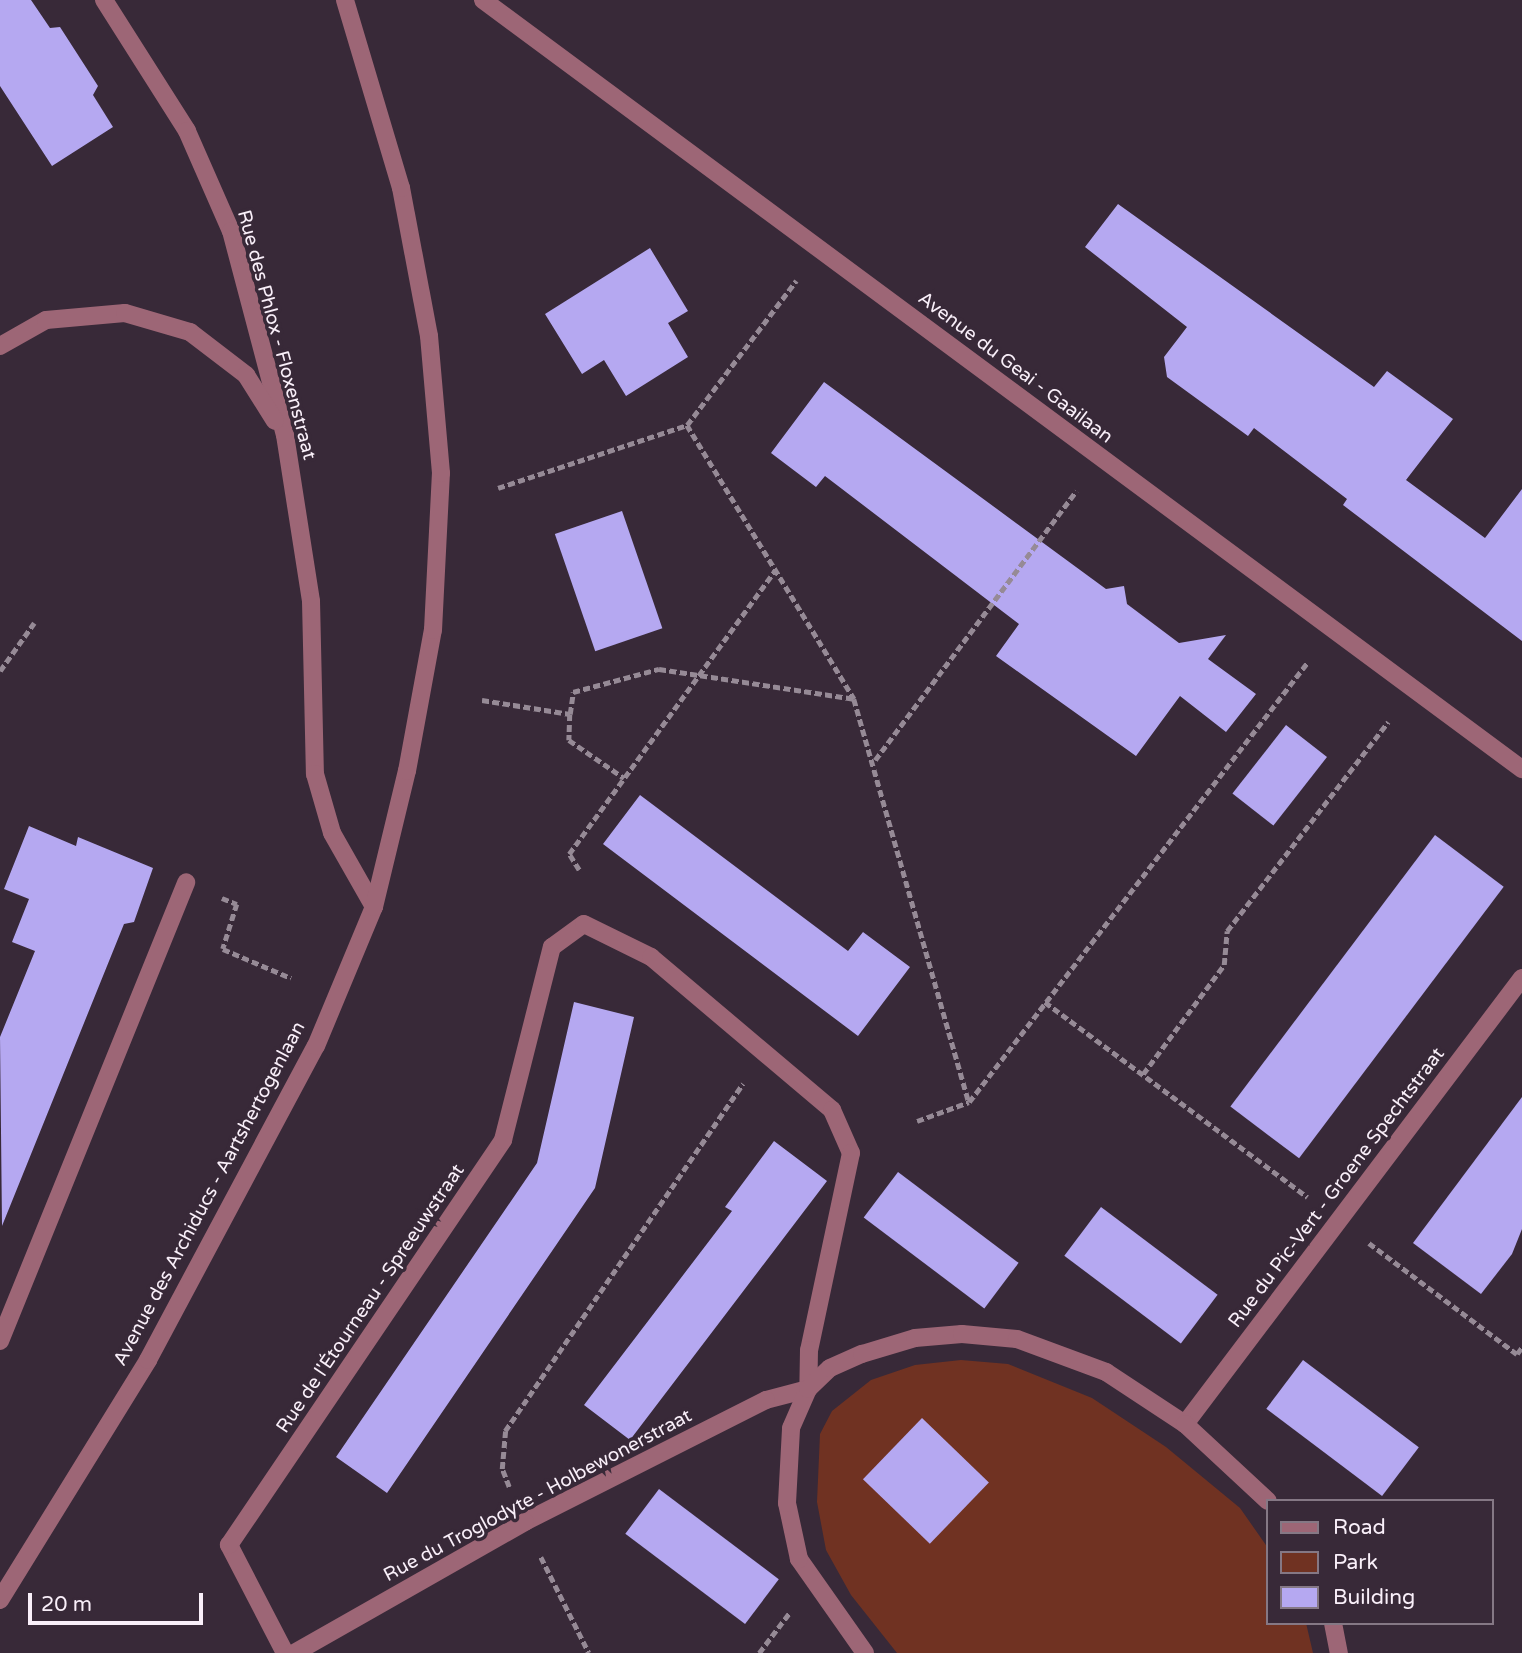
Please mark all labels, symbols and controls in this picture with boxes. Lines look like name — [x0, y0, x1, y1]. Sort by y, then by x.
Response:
street label: Rue des Phlox - Floxenstraat — [232, 208, 320, 462]
street label: Avenue du Geai - Gaailaan — [913, 287, 1117, 449]
street label: Avenue des Archiducs - Aartshertogenlaan — [109, 1018, 311, 1370]
street label: Rue du Pic-Vert - Groene Spechtstraat — [1224, 1044, 1450, 1332]
street label: Rue de l'Étourneau - Spreeuwstraat — [272, 1160, 470, 1438]
street label: Rue du Troglodyte - Holbewonerstraat — [380, 1405, 696, 1587]
legend — [1266, 1499, 1494, 1625]
text: Road — [1333, 1515, 1386, 1540]
text: Park — [1333, 1550, 1378, 1575]
scale bar — [32, 1580, 206, 1624]
text: Building — [1333, 1585, 1415, 1610]
text: 20 m — [41, 1592, 92, 1617]

